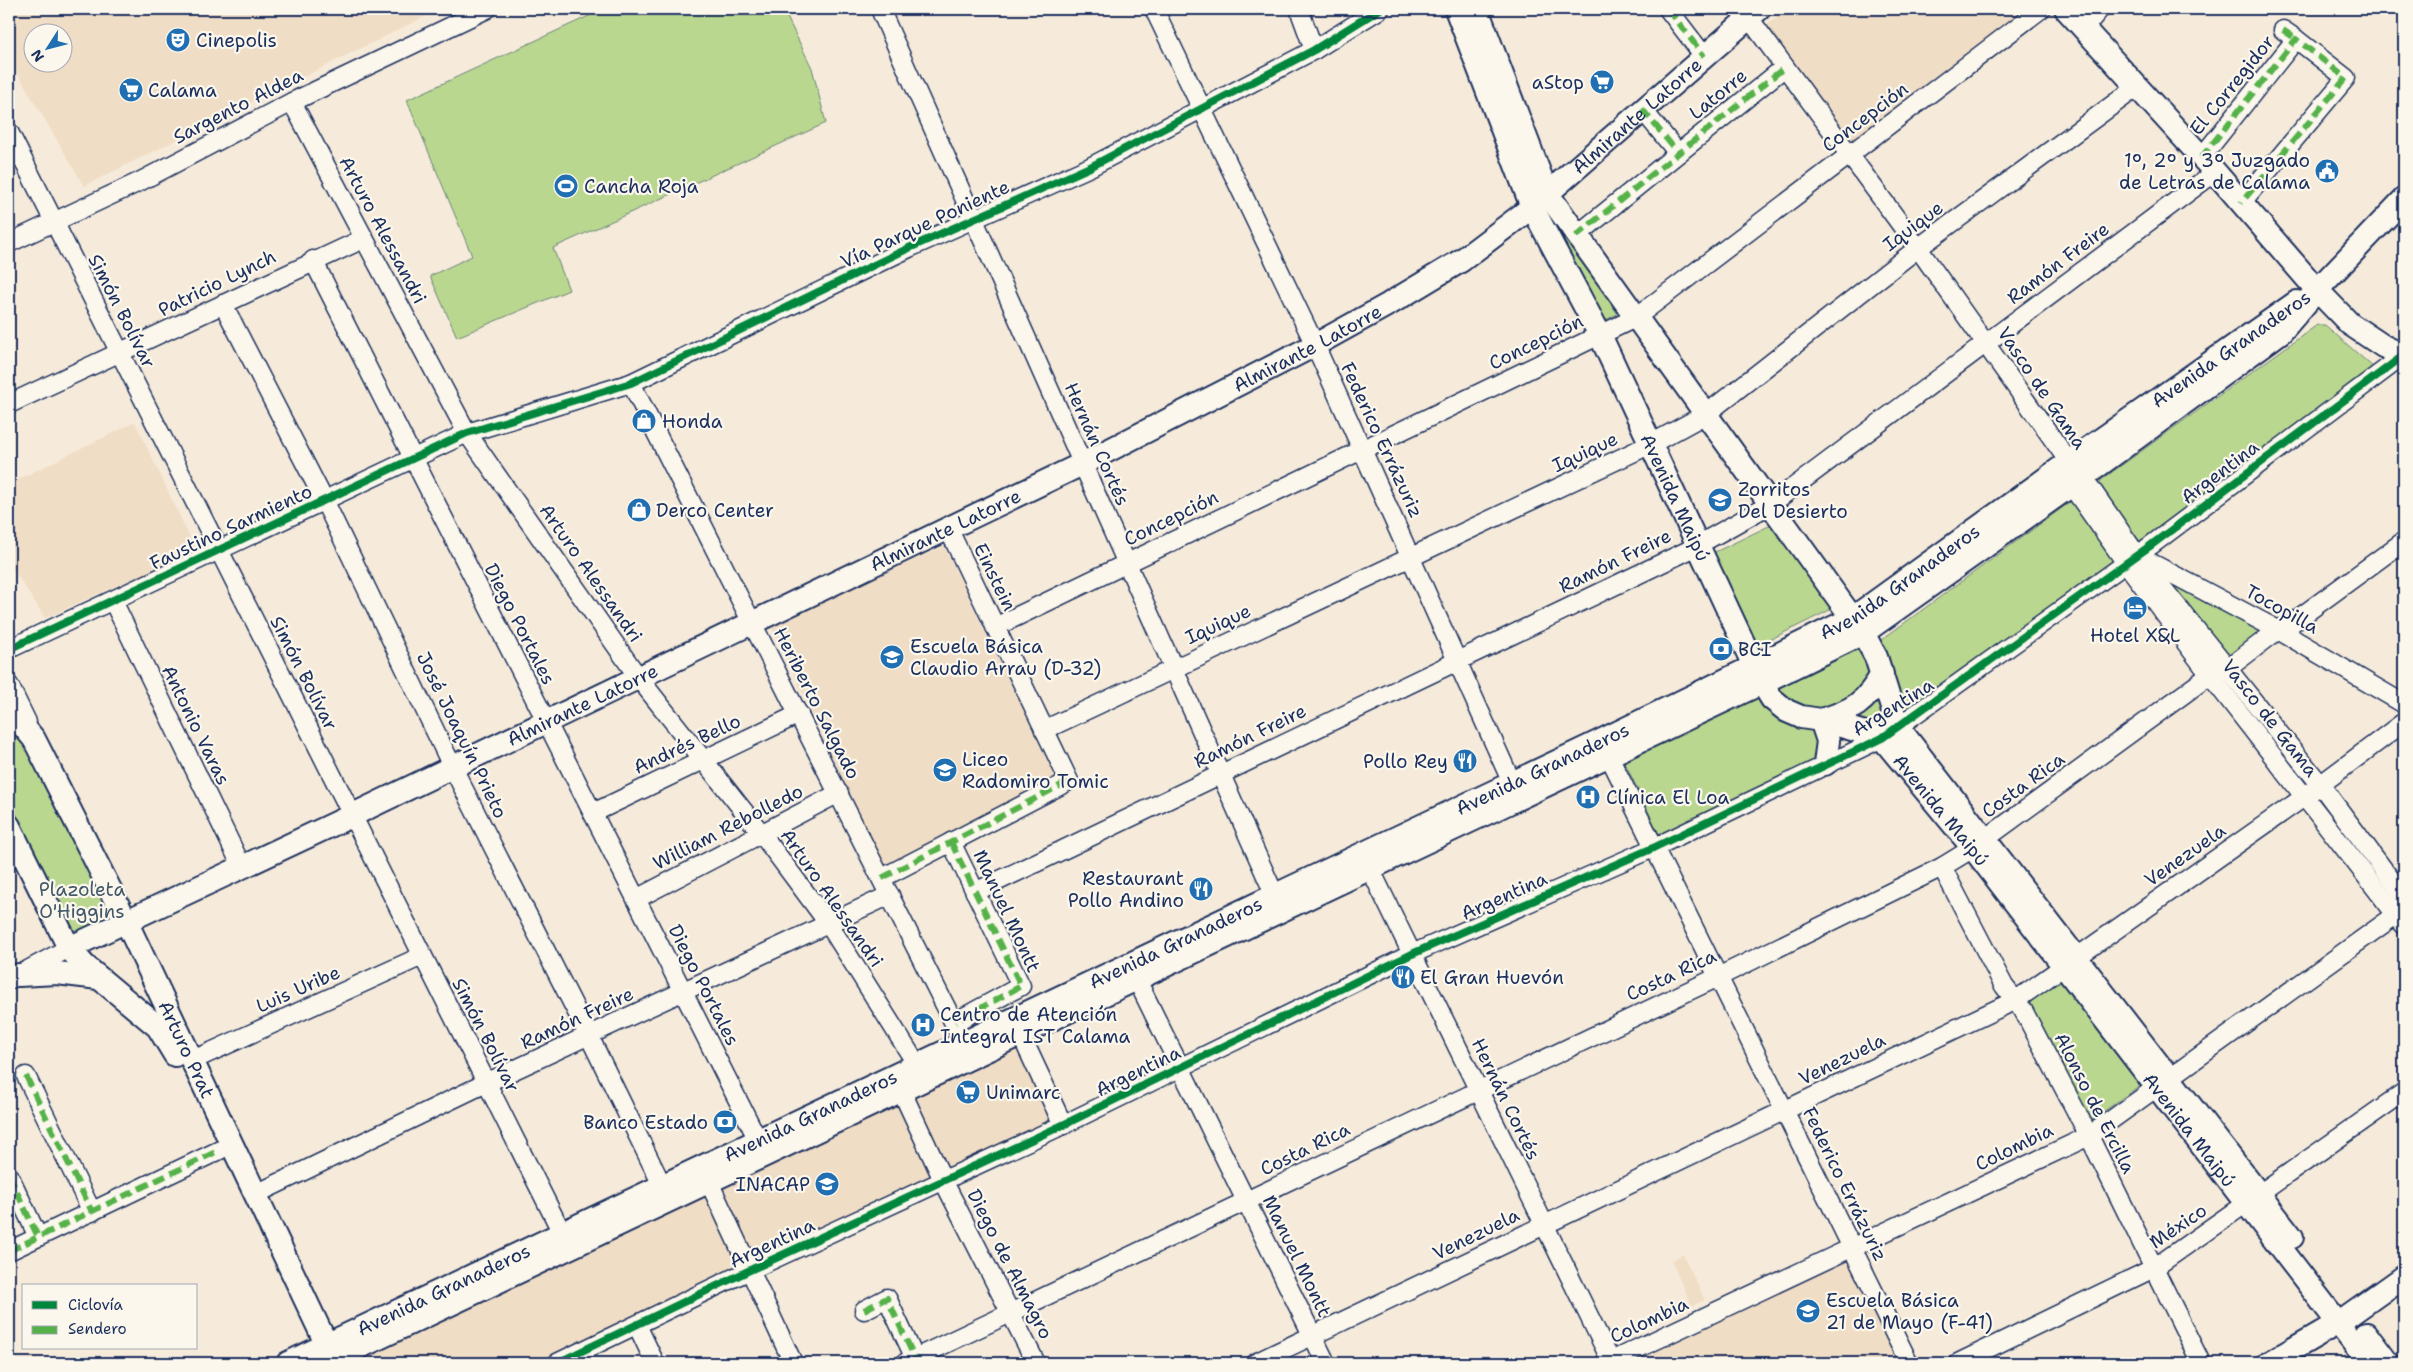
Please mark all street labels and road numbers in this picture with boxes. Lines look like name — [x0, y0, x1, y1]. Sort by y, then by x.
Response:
street label: El Corregidor — [2184, 30, 2280, 140]
street label: Almirante Latorre — [1566, 52, 1707, 179]
street label: Sargento Aldea — [169, 62, 307, 150]
street label: Latorre — [1684, 63, 1752, 125]
street label: Concepción — [1817, 76, 1913, 158]
street label: Arturo Alessandri — [334, 152, 432, 308]
street label: Vía Parque Poniente — [837, 174, 1013, 274]
street label: Iquique — [1878, 195, 1948, 257]
street label: Ramón Freire — [2002, 216, 2114, 310]
street label: Patricio Lynch — [154, 244, 280, 322]
street label: Simón Bolívar — [82, 250, 162, 372]
street label: Avenida Granaderos — [2146, 285, 2316, 413]
street label: Almirante Latorre — [1229, 298, 1386, 397]
street label: Concepción — [1485, 308, 1587, 376]
street label: Vasco de Gama — [1992, 322, 2092, 454]
street label: Federico Errázuriz — [1335, 358, 1429, 522]
street label: Hernán Cortés — [1059, 378, 1135, 510]
street label: Iquique — [1548, 426, 1622, 478]
street label: Avenida Maipú — [1635, 429, 1716, 565]
street label: Argentina — [2176, 434, 2264, 510]
street label: Faustino Sarmiento — [146, 478, 316, 576]
street label: Almirante Latorre — [866, 483, 1025, 577]
street label: Concepción — [1120, 484, 1222, 552]
street label: Arturo Alessandri — [534, 499, 648, 647]
street label: Avenida Granaderos — [1815, 518, 1985, 645]
street label: Ramón Freire — [1555, 523, 1675, 599]
street label: Einstein — [968, 539, 1022, 615]
street label: Diego Portales — [479, 559, 561, 689]
street label: Tocopilla — [2241, 579, 2323, 640]
street label: Iquique — [1181, 598, 1255, 650]
street label: Simón Bolívar — [264, 612, 344, 734]
street label: Heriberto Salgado — [768, 623, 866, 783]
street label: José Joaquín Prieto — [411, 648, 513, 822]
street label: Vasco de Gama — [2216, 654, 2324, 782]
street label: Almirante Latorre — [503, 658, 662, 752]
street label: Antonio Varas — [156, 661, 236, 789]
street label: Argentina — [1848, 672, 1939, 742]
street label: Ramón Freire — [1190, 698, 1310, 774]
street label: Andrés Bello — [629, 708, 745, 780]
street label: Avenida Granaderos — [1452, 717, 1633, 820]
street label: Costa Rica — [1976, 746, 2070, 824]
street label: Avenida Maipú — [1888, 749, 1995, 871]
street label: William Rebolledo — [649, 778, 807, 876]
street label: Venezuela — [2139, 818, 2231, 892]
street label: Arturo Alessandri — [775, 824, 889, 972]
street label: Manuel Montt — [968, 846, 1046, 976]
street label: Argentina — [1457, 866, 1551, 926]
street label: Avenida Granaderos — [1085, 891, 1266, 994]
street label: Diego Portales — [663, 920, 745, 1050]
street label: Costa Rica — [1622, 943, 1720, 1007]
street label: Luis Uribe — [252, 959, 344, 1019]
street label: Simón Bolívar — [446, 974, 526, 1096]
street label: Ramón Freire — [516, 981, 638, 1055]
street label: Arturo Prat — [153, 997, 221, 1102]
street label: Venezuela — [1794, 1027, 1890, 1091]
street label: Alonso de Ercilla — [2049, 1028, 2141, 1178]
street label: Hernán Cortés — [1466, 1034, 1546, 1164]
street label: Argentina — [1091, 1040, 1185, 1102]
street label: Avenida Granaderos — [720, 1064, 901, 1167]
street label: Avenida Maipú — [2138, 1067, 2241, 1192]
street label: Federico Errázuriz — [1797, 1103, 1893, 1265]
street label: Costa Rica — [1256, 1116, 1354, 1181]
street label: Colombia — [1971, 1117, 2057, 1177]
street label: Diego de Almagro — [961, 1185, 1059, 1343]
street label: Manuel Montt — [1257, 1191, 1337, 1321]
street label: México — [2144, 1198, 2212, 1254]
street label: Venezuela — [1428, 1202, 1524, 1266]
street label: Argentina — [725, 1212, 819, 1274]
street label: Avenida Granaderos — [353, 1238, 534, 1341]
street label: Colombia — [1606, 1291, 1692, 1349]

